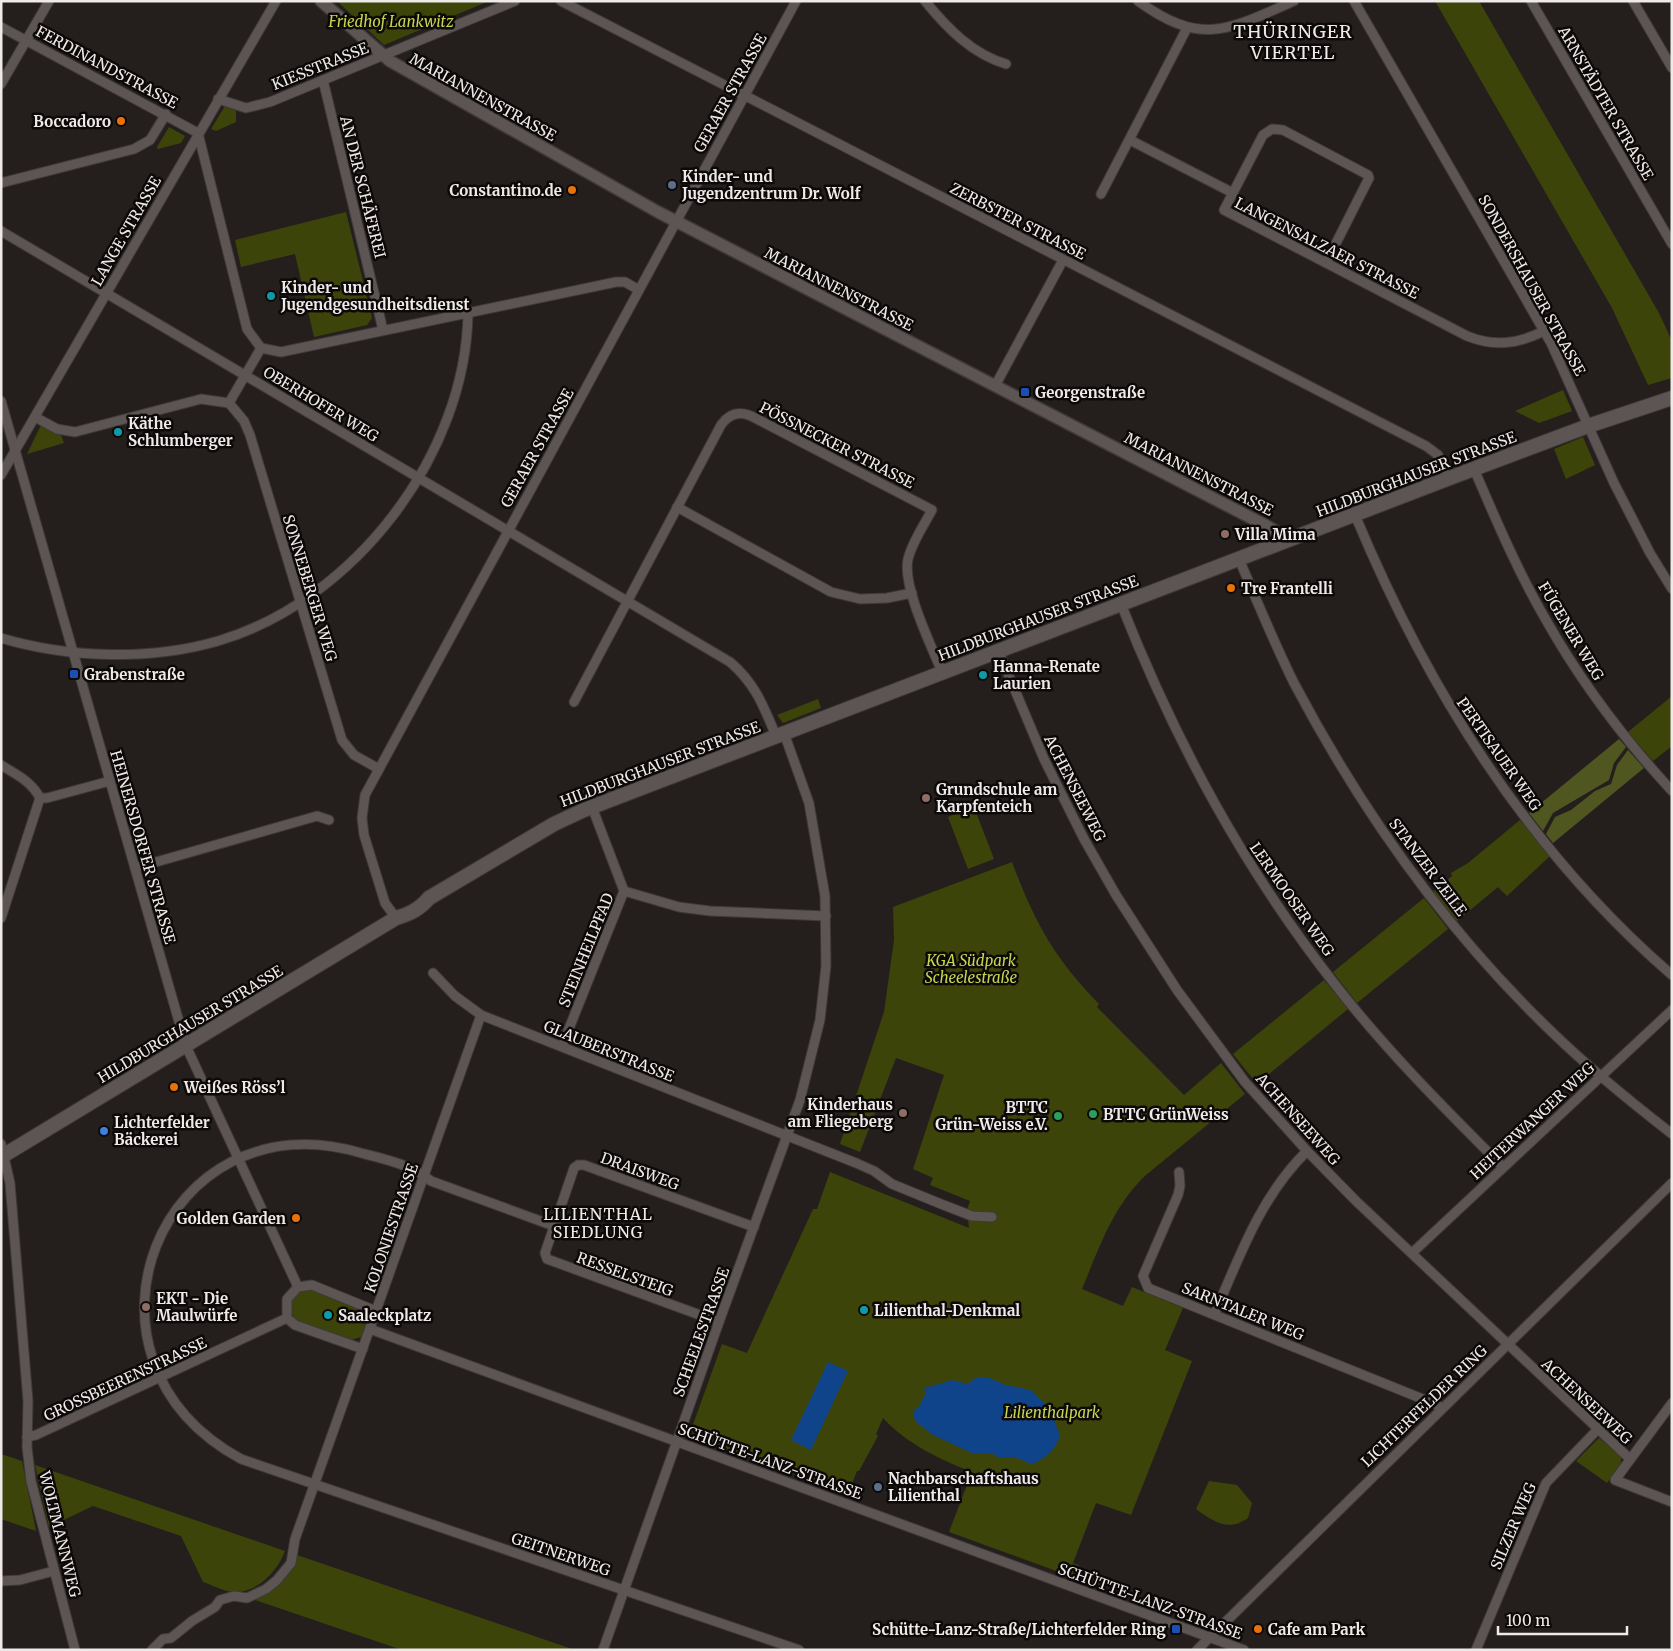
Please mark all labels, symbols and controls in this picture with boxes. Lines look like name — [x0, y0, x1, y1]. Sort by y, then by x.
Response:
park label: Friedhof Lankwitz — [327, 12, 454, 31]
district label: THÜRINGER VIERTEL — [1233, 20, 1353, 64]
street label: FERDINANDSTRASSE — [33, 21, 182, 113]
street label: ARNSTÄDTER STRASSE — [1554, 22, 1658, 184]
street label: GERAER STRASSE — [689, 30, 771, 156]
street label: KIESSTRASSE — [269, 38, 372, 94]
street label: MARIANNENSTRASSE — [406, 49, 560, 145]
place label: Boccadoro — [33, 112, 111, 131]
street label: AN DER SCHÄFEREI — [336, 113, 390, 260]
marker: Boccadoro — [115, 115, 127, 127]
place label: Kinder- und Jugendzentrum Dr. Wolf — [681, 167, 862, 203]
street label: LANGE STRASSE — [87, 172, 165, 289]
street label: ZERBSTER STRASSE — [947, 178, 1090, 264]
marker: Kinder- und Jugendzentrum Dr. Wolf — [666, 179, 678, 191]
place label: Constantino.de — [449, 181, 562, 200]
marker: Constantino.de — [566, 184, 578, 196]
street label: SONDERSHAUSER STRASSE — [1474, 191, 1590, 379]
street label: LANGENSALZAER STRASSE — [1232, 193, 1423, 303]
street label: MARIANNENSTRASSE — [761, 243, 917, 335]
place label: Kinder- und Jugendgesundheitsdienst — [280, 278, 470, 314]
marker: Kinder- und Jugendgesundheitsdienst — [265, 290, 277, 302]
street label: OBERHOFER WEG — [260, 362, 382, 446]
place label: Georgenstraße — [1035, 383, 1145, 402]
street label: GERAER STRASSE — [496, 385, 578, 511]
marker: Georgenstraße — [1019, 386, 1031, 398]
street label: PÖSSNECKER STRASSE — [756, 397, 918, 493]
place label: Käthe Schlumberger — [128, 414, 233, 450]
marker: Käthe Schlumberger — [112, 426, 124, 438]
street label: HILDBURGHAUSER STRASSE — [1313, 427, 1519, 521]
street label: MARIANNENSTRASSE — [1121, 428, 1277, 520]
street label: SONNEBERGER WEG — [279, 512, 341, 664]
place label: Villa Mima — [1234, 525, 1316, 544]
marker: Villa Mima — [1219, 528, 1231, 540]
street label: HILDBURGHAUSER STRASSE — [935, 571, 1141, 665]
street label: FÜGENER WEG — [1534, 578, 1609, 684]
place label: Tre Frantelli — [1241, 579, 1333, 598]
marker: Tre Frantelli — [1225, 582, 1237, 594]
place label: Hanna-Renate Laurien — [993, 657, 1100, 693]
place label: Grabenstraße — [84, 665, 185, 684]
marker: Grabenstraße — [68, 668, 80, 680]
marker: Hanna-Renate Laurien — [977, 669, 989, 681]
street label: PERTISAUER WEG — [1453, 694, 1545, 814]
street label: HILDBURGHAUSER STRASSE — [557, 717, 763, 811]
street label: ACHENSEEWEG — [1040, 731, 1110, 844]
street label: HEINERSDORFER STRASSE — [106, 748, 180, 947]
place label: Grundschule am Karpfenteich — [936, 780, 1057, 816]
marker: Grundschule am Karpfenteich — [920, 792, 932, 804]
street label: STANZER ZEILE — [1385, 814, 1471, 920]
street label: LERMOOSER WEG — [1246, 839, 1338, 959]
street label: STEINHEILPFAD — [554, 890, 618, 1010]
park label: KGA Südpark Scheelestraße — [925, 951, 1018, 987]
street label: HILDBURGHAUSER STRASSE — [94, 961, 286, 1087]
street label: GLAUBERSTRASSE — [541, 1016, 677, 1086]
street label: HEITERWANGER WEG — [1466, 1058, 1598, 1184]
street label: ACHENSEEWEG — [1251, 1069, 1344, 1169]
place label: Weißes Röss’l — [183, 1078, 285, 1097]
marker: Weißes Röss’l — [168, 1081, 180, 1093]
place label: Kinderhaus am Fliegeberg — [788, 1095, 894, 1131]
place label: BTTC Grün-Weiss e.V. — [935, 1098, 1048, 1134]
place label: BTTC GrünWeiss — [1103, 1105, 1229, 1124]
marker: Kinderhaus am Fliegeberg — [897, 1107, 909, 1119]
marker: BTTC GrünWeiss — [1087, 1108, 1099, 1120]
marker: BTTC Grün-Weiss e.V. — [1052, 1110, 1064, 1122]
place label: Lichterfelder Bäckerei — [114, 1113, 210, 1149]
marker: Lichterfelder Bäckerei — [98, 1125, 110, 1137]
street label: DRAISWEG — [598, 1148, 682, 1194]
street label: KOLONIESTRASSE — [360, 1160, 422, 1295]
district label: LILIENTHAL SIEDLUNG — [543, 1204, 653, 1242]
place label: Golden Garden — [177, 1209, 286, 1228]
marker: Golden Garden — [290, 1212, 302, 1224]
street label: RESSELSTEIG — [574, 1248, 676, 1300]
street label: SCHEELESTRASSE — [669, 1264, 733, 1399]
street label: SARNTALER WEG — [1179, 1278, 1307, 1344]
place label: EKT - Die Maulwürfe — [156, 1289, 237, 1325]
marker: EKT - Die Maulwürfe — [140, 1301, 152, 1313]
place label: Lilienthal-Denkmal — [874, 1301, 1020, 1320]
marker: Lilienthal-Denkmal — [858, 1304, 870, 1316]
place label: Saaleckplatz — [338, 1306, 431, 1325]
marker: Saaleckplatz — [322, 1309, 334, 1321]
street label: GROSSBEERENSTRASSE — [41, 1333, 210, 1425]
street label: LICHTERFELDER RING — [1357, 1341, 1491, 1471]
street label: ACHENSEEWEG — [1537, 1354, 1636, 1448]
park label: Lilienthalpark — [1004, 1403, 1101, 1422]
street label: SCHÜTTE-LANZ-STRASSE — [675, 1418, 866, 1503]
street label: WOLTMANNWEG — [35, 1468, 85, 1599]
place label: Nachbarschaftshaus Lilienthal — [888, 1469, 1039, 1505]
street label: SILZER WEG — [1486, 1480, 1540, 1572]
marker: Nachbarschaftshaus Lilienthal — [872, 1481, 884, 1493]
street label: GEITNERWEG — [509, 1528, 613, 1580]
street label: SCHÜTTE-LANZ-STRASSE — [1055, 1558, 1246, 1643]
scale bar — [1498, 1604, 1627, 1636]
text: 100 m — [1506, 1611, 1550, 1630]
place label: Schütte-Lanz-Straße/Lichterfelder Ring — [872, 1620, 1167, 1639]
place label: Cafe am Park — [1268, 1620, 1365, 1639]
marker: Schütte-Lanz-Straße/Lichterfelder Ring — [1170, 1623, 1182, 1635]
marker: Cafe am Park — [1252, 1623, 1264, 1635]

